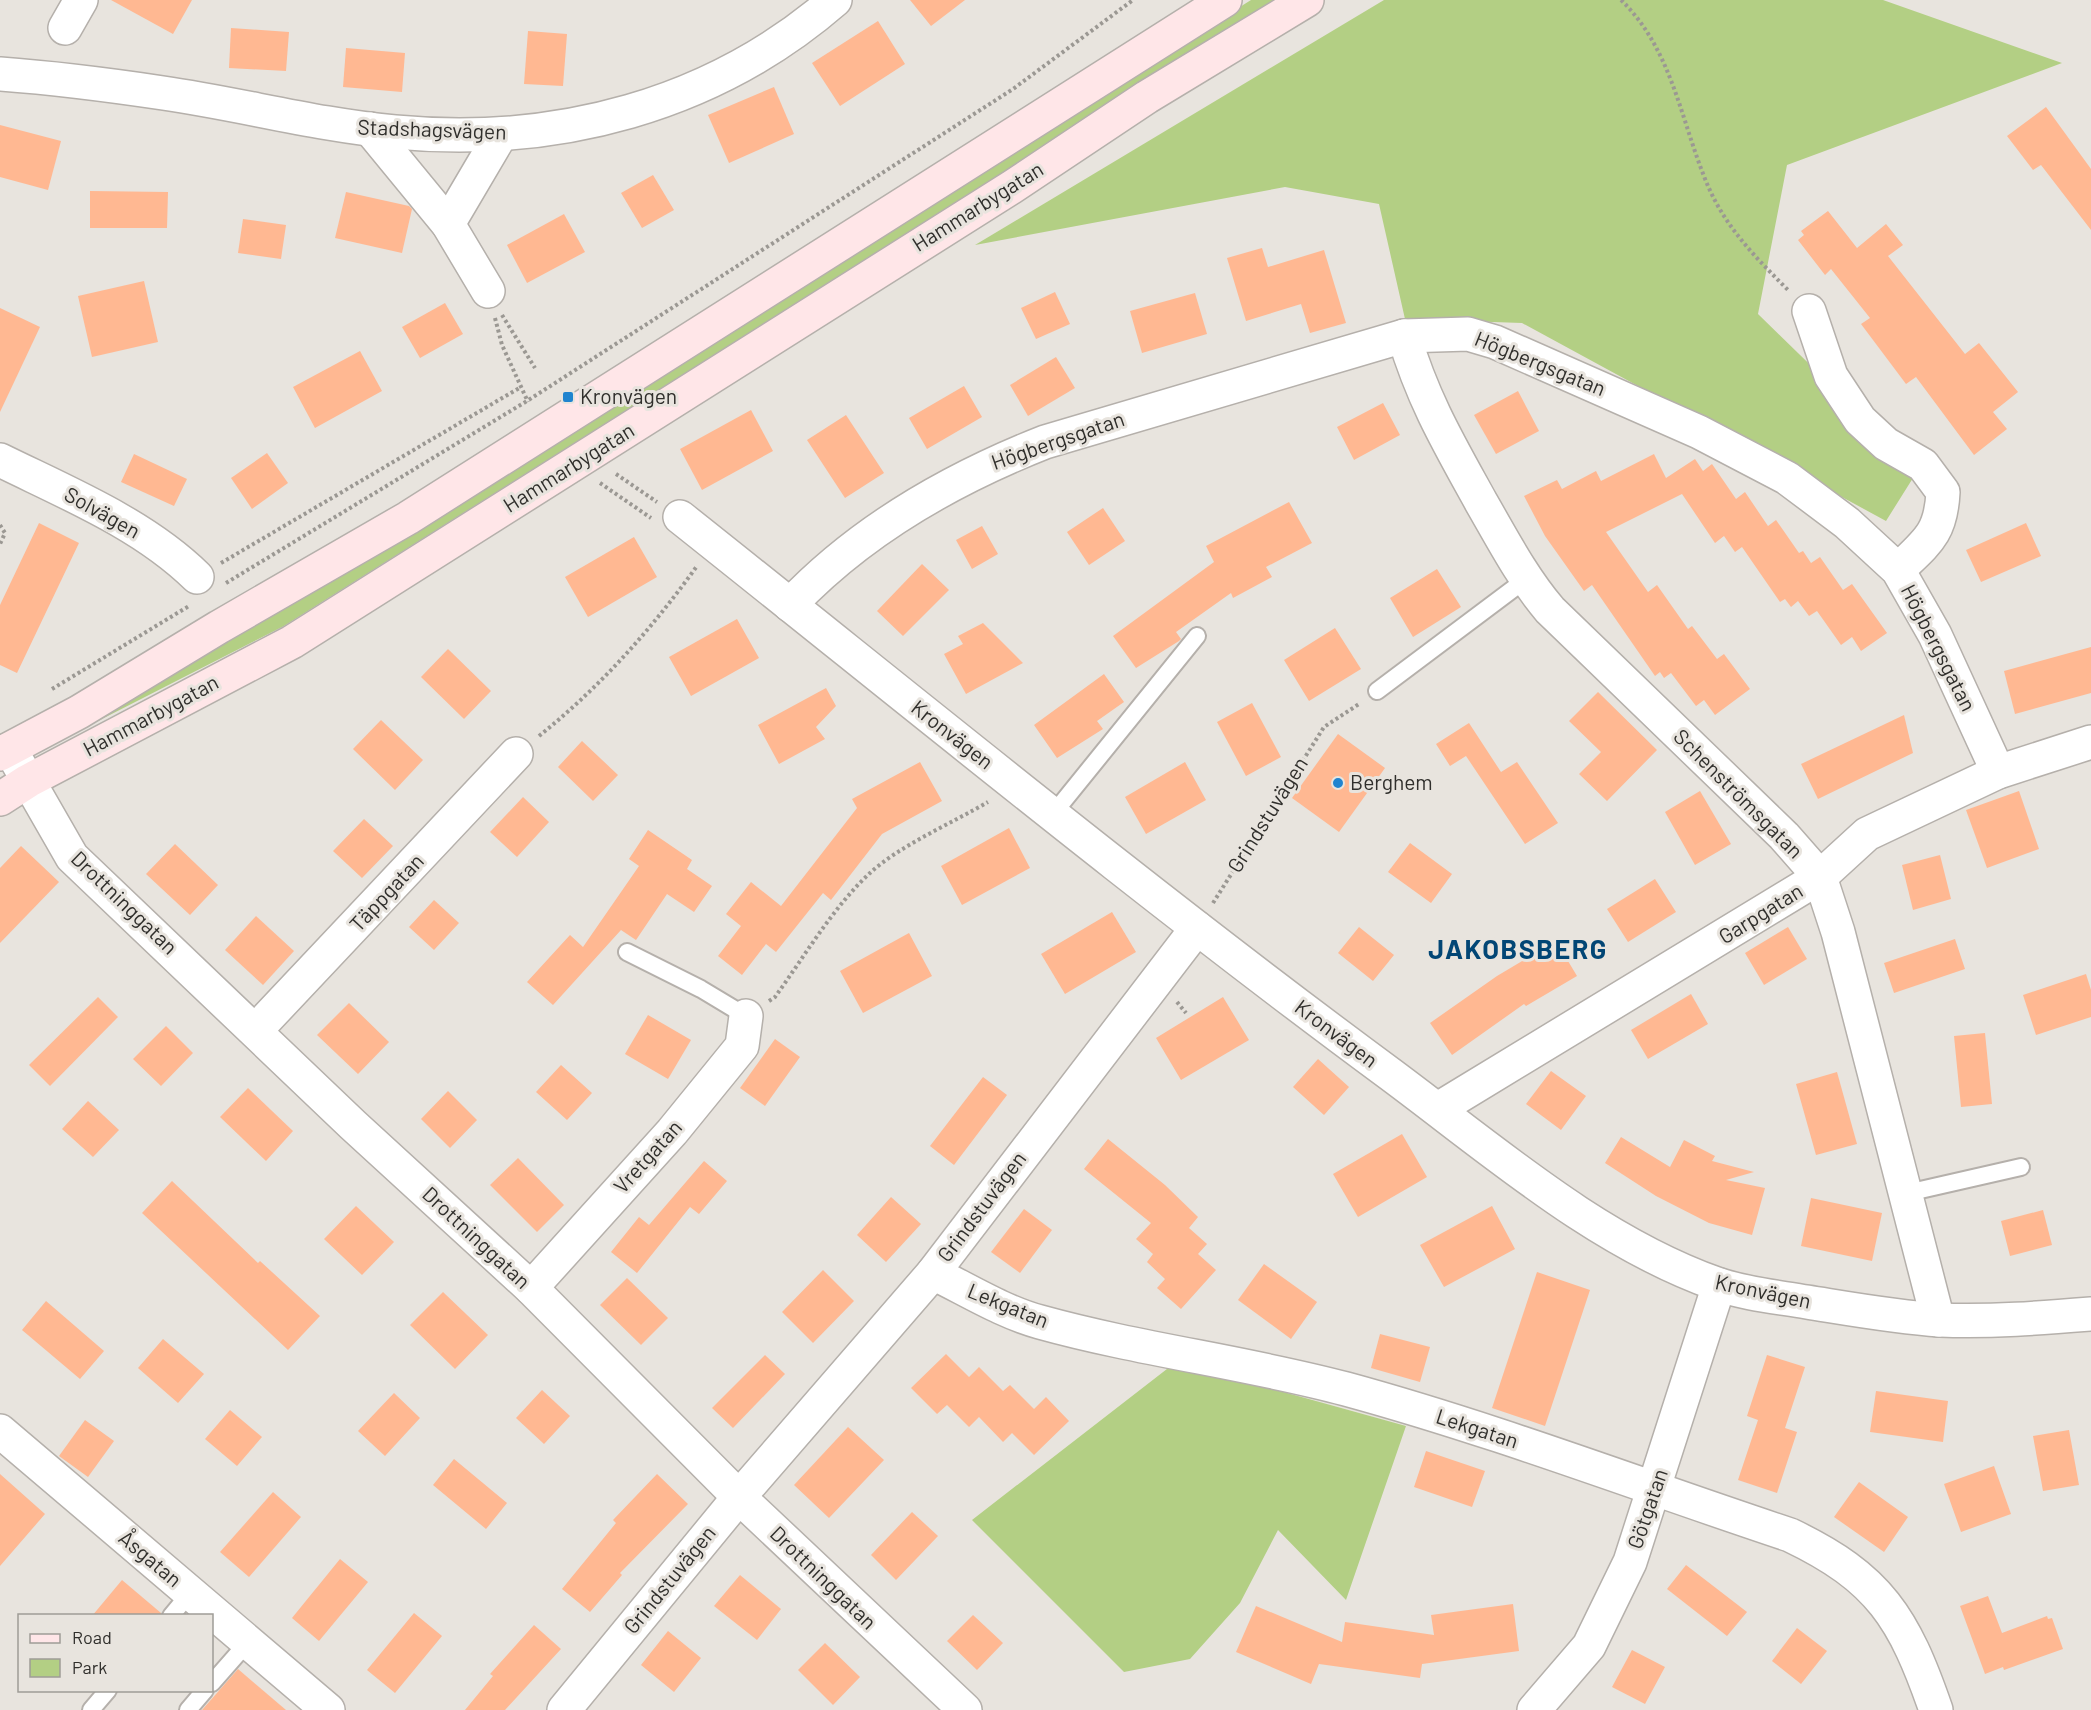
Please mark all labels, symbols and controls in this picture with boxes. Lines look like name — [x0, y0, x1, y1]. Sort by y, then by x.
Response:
street label: Stadshagsvägen — [357, 113, 507, 144]
street label: Hammarbygatan — [907, 155, 1047, 256]
street label: Högbergsgatan — [1471, 325, 1610, 400]
place label: Kronvägen — [580, 383, 677, 408]
marker: Kronvägen — [561, 390, 575, 404]
street label: Högbergsgatan — [988, 405, 1127, 474]
street label: Hammarbygatan — [498, 416, 638, 517]
street label: Solvägen — [60, 481, 145, 543]
street label: Högbergsgatan — [1897, 580, 1982, 715]
street label: Hammarbygatan — [78, 669, 222, 761]
street label: Kronvägen — [907, 694, 999, 774]
street label: Schenströmsgatan — [1669, 723, 1809, 863]
street label: Grindstuvägen — [1221, 752, 1312, 877]
place label: Berghem — [1350, 769, 1433, 794]
marker: Berghem — [1331, 776, 1345, 790]
street label: Drottninggatan — [67, 845, 183, 959]
street label: Täppgatan — [344, 848, 428, 936]
street label: Garpgatan — [1714, 877, 1807, 948]
district label: JAKOBSBERG — [1428, 932, 1608, 964]
street label: Kronvägen — [1291, 994, 1383, 1072]
street label: Vretgatan — [608, 1114, 686, 1198]
street label: Grindstuvägen — [931, 1146, 1030, 1266]
street label: Drottninggatan — [418, 1181, 536, 1293]
street label: Kronvägen — [1713, 1268, 1813, 1313]
street label: Lekgatan — [965, 1277, 1053, 1332]
street label: Lekgatan — [1433, 1403, 1522, 1453]
street label: Götgatan — [1621, 1465, 1672, 1552]
street label: Grindstuvägen — [618, 1520, 720, 1638]
street label: Drottninggatan — [766, 1520, 882, 1634]
street label: Åsgatan — [114, 1524, 188, 1591]
legend — [18, 1614, 213, 1692]
text: Road — [72, 1626, 112, 1648]
text: Park — [72, 1656, 107, 1678]

